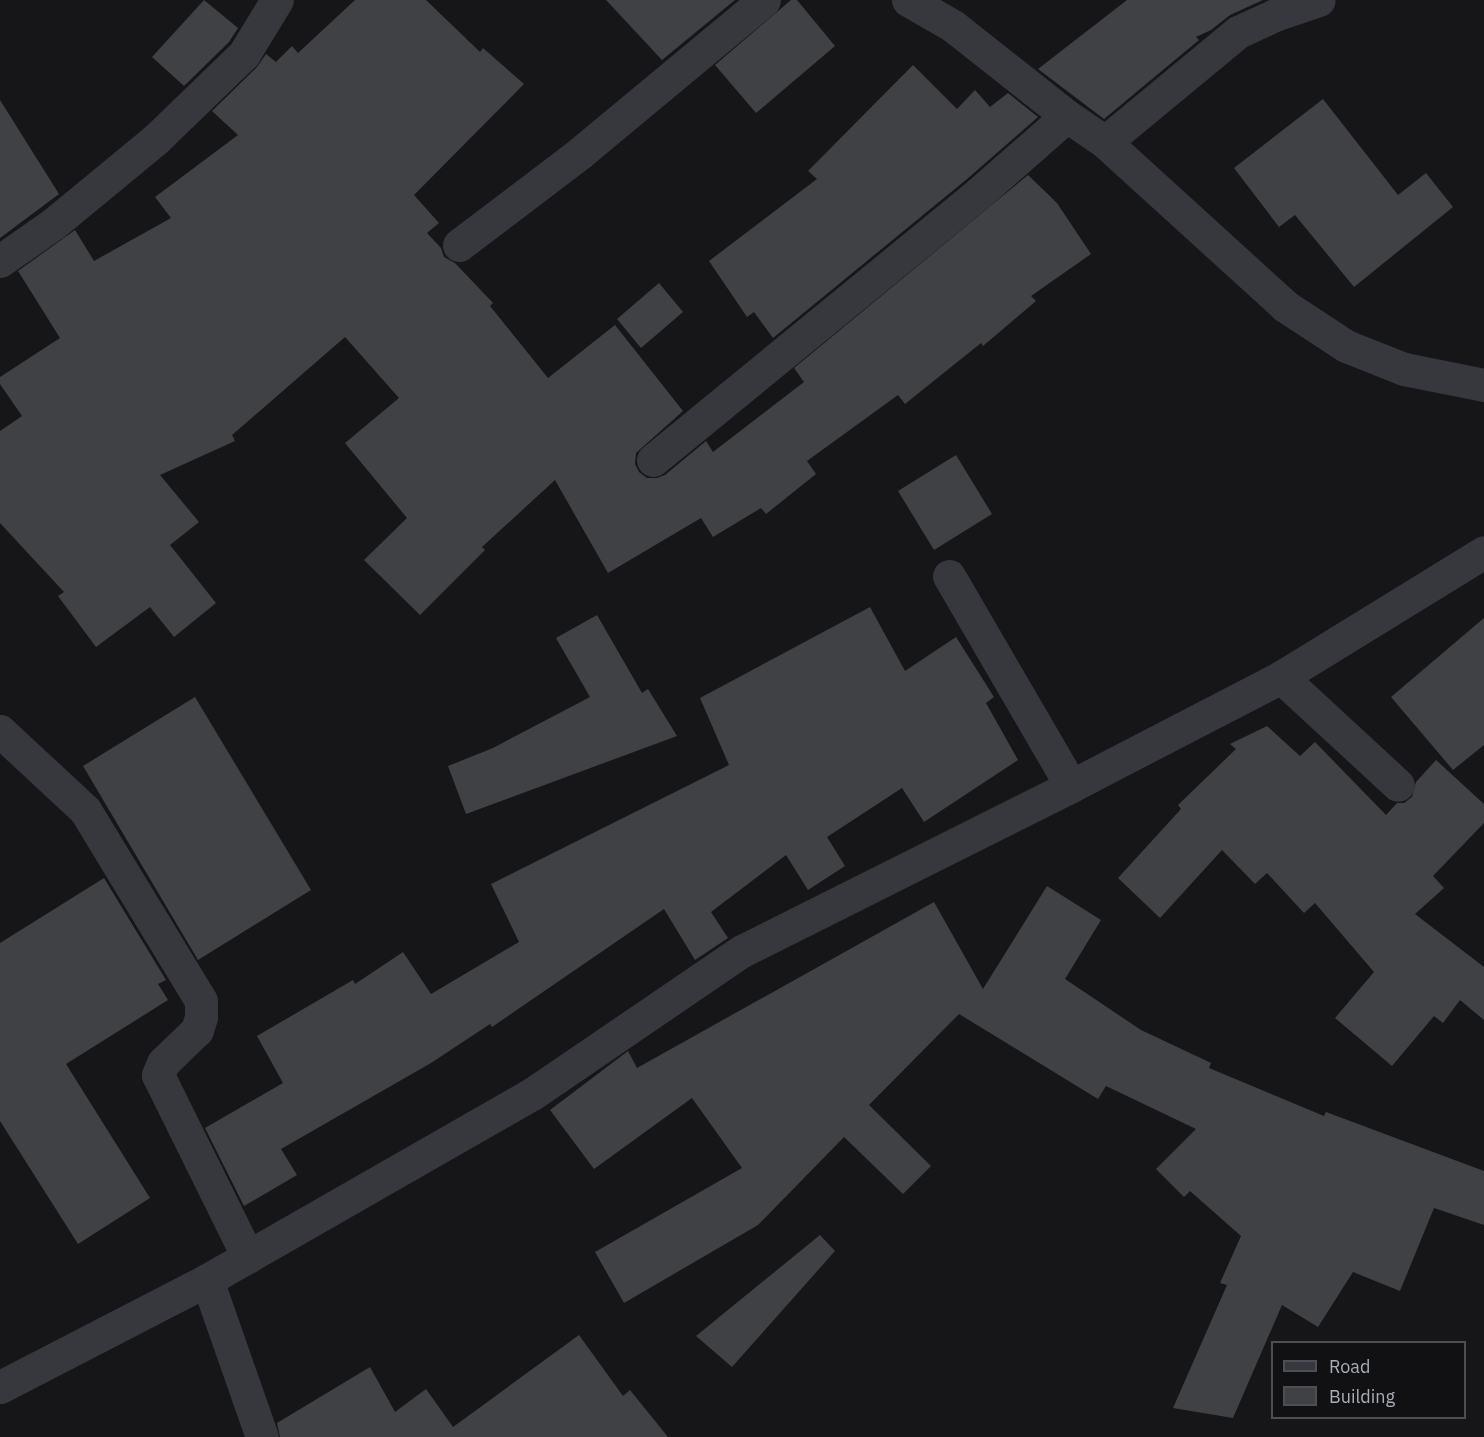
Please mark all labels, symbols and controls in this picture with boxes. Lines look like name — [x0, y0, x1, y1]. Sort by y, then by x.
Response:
legend — [1271, 1341, 1466, 1419]
text: Road — [1329, 1355, 1370, 1378]
text: Building — [1329, 1385, 1395, 1408]

